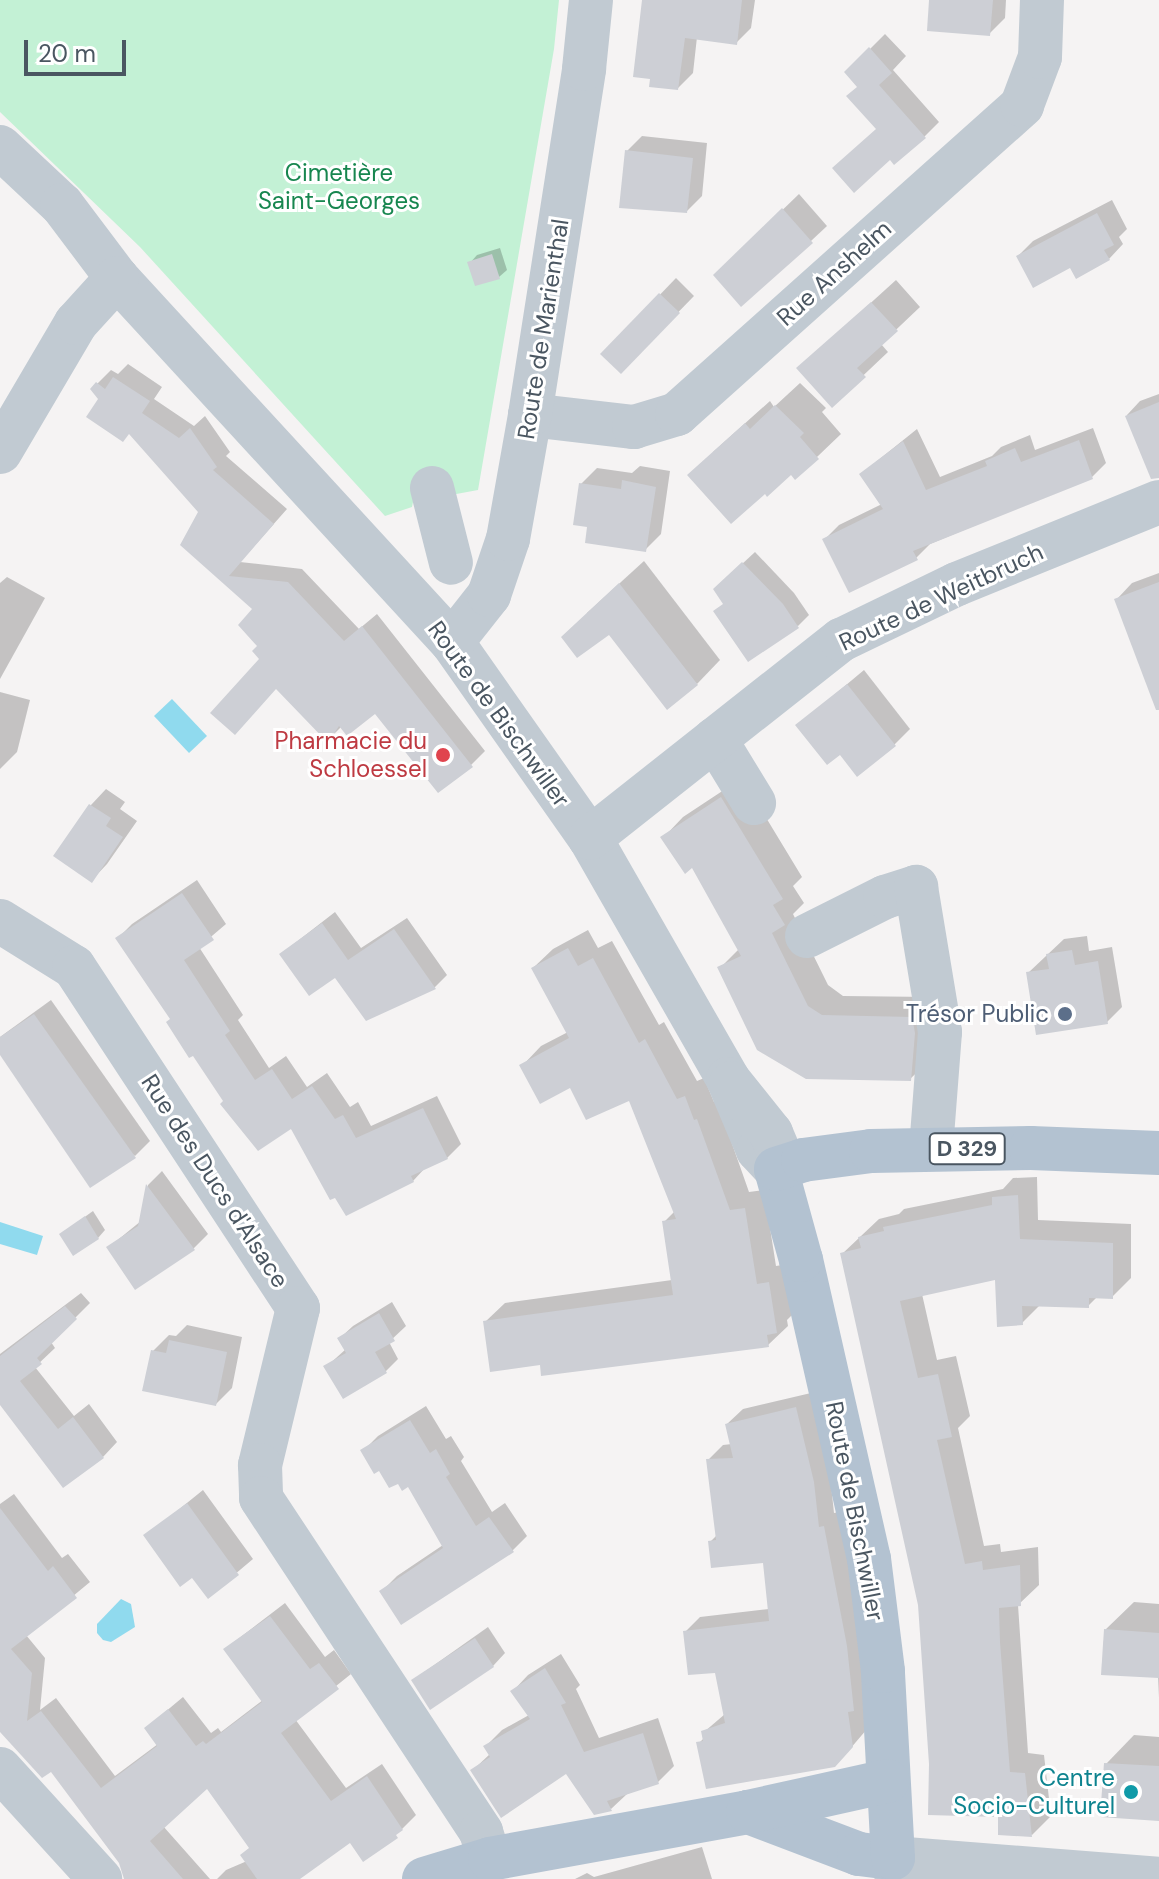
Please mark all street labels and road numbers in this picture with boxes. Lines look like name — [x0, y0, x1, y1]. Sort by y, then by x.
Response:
street label: Rue Anshelm — [771, 214, 897, 332]
street label: Route de Marienthal — [511, 217, 575, 441]
street label: Route de Weitbruch — [834, 537, 1048, 657]
street label: Route de Bischwiller — [422, 615, 576, 813]
street label: Rue des Ducs d'Alsace — [135, 1069, 295, 1293]
road number: D 329 — [927, 1131, 1007, 1167]
street label: Route de Bischwiller — [820, 1399, 890, 1623]

